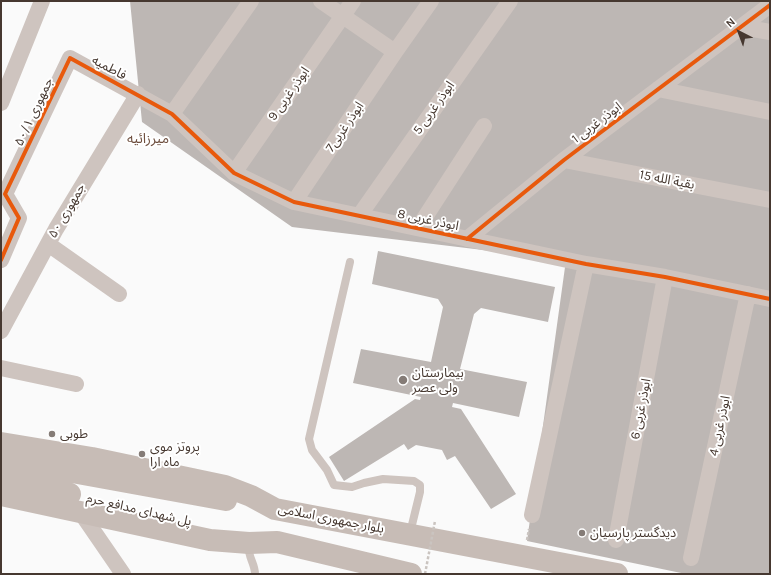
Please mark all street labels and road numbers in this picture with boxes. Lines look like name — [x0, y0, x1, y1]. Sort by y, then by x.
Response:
street label: فاطمیه — [89, 52, 129, 84]
street label: ابوذر غربی 9 — [265, 64, 313, 124]
street label: جمهوری ۵۰/۱ — [11, 75, 57, 149]
street label: ابوذر غربی 5 — [410, 78, 458, 138]
street label: ابوذر غربی7 — [323, 99, 367, 155]
street label: ابوذر غربی 1 — [569, 99, 625, 147]
street label: بقیة الله 15 — [638, 167, 696, 193]
street label: جمهوری ۵۰ — [45, 181, 89, 241]
street label: ابوذر غربی 8 — [396, 206, 460, 234]
street label: ابوذر غربی 6 — [627, 377, 655, 441]
street label: ابوذر غربی 4 — [706, 394, 734, 458]
street label: پل شهدای مدافع حرم — [85, 490, 193, 530]
street label: بلوار جمهوری اسلامی — [277, 501, 385, 537]

